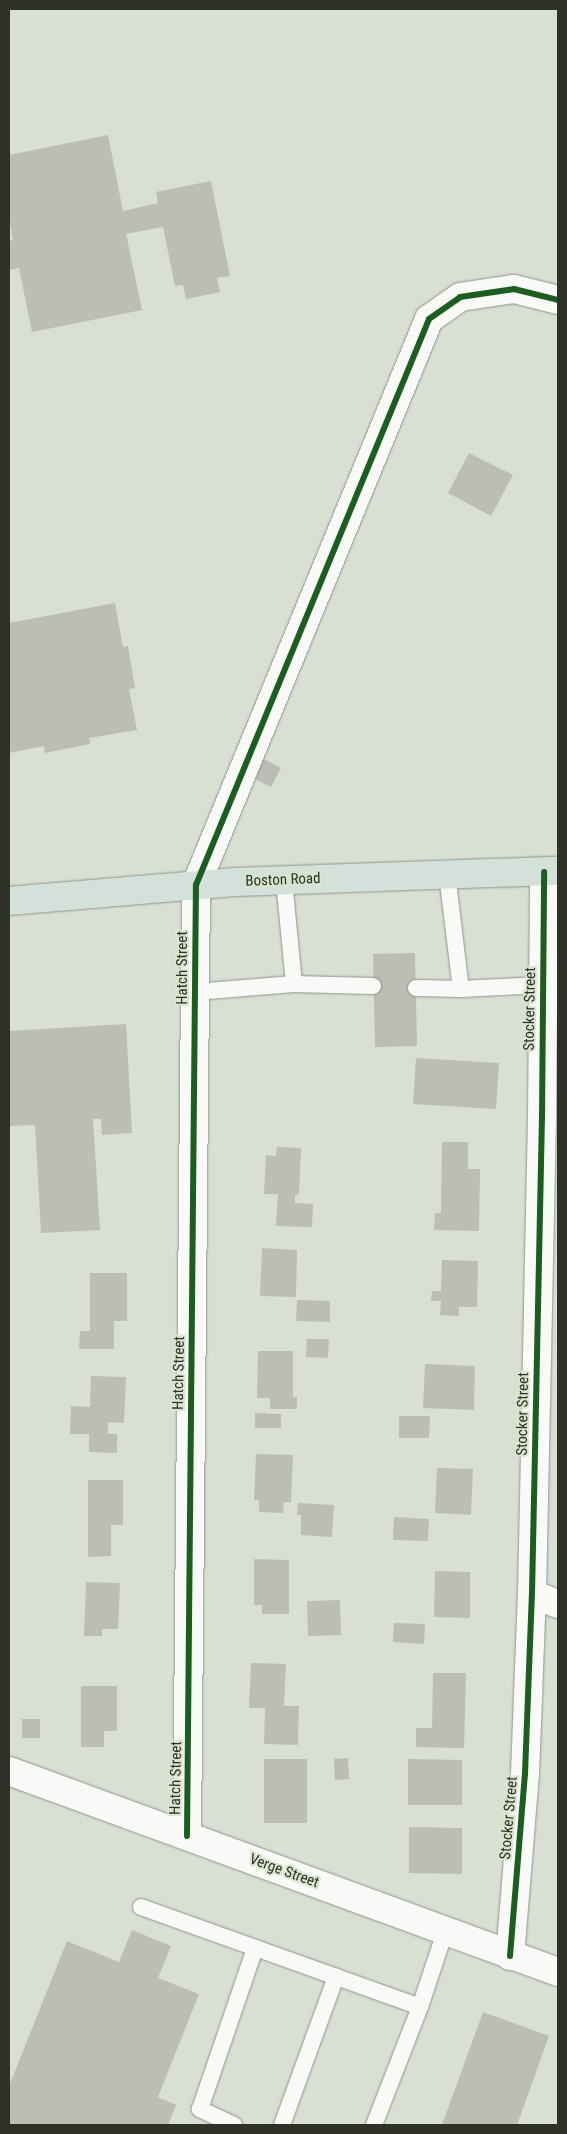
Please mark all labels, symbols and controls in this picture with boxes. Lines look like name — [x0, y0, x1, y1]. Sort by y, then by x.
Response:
street label: Boston Road — [245, 870, 321, 890]
street label: Hatch Street — [174, 931, 192, 1005]
street label: Stocker Street — [520, 967, 540, 1051]
street label: Hatch Street — [169, 1336, 189, 1410]
street label: Stocker Street — [513, 1372, 533, 1456]
street label: Hatch Street — [166, 1741, 186, 1815]
street label: Stocker Street — [496, 1776, 522, 1860]
street label: Verge Street — [247, 1850, 321, 1892]

